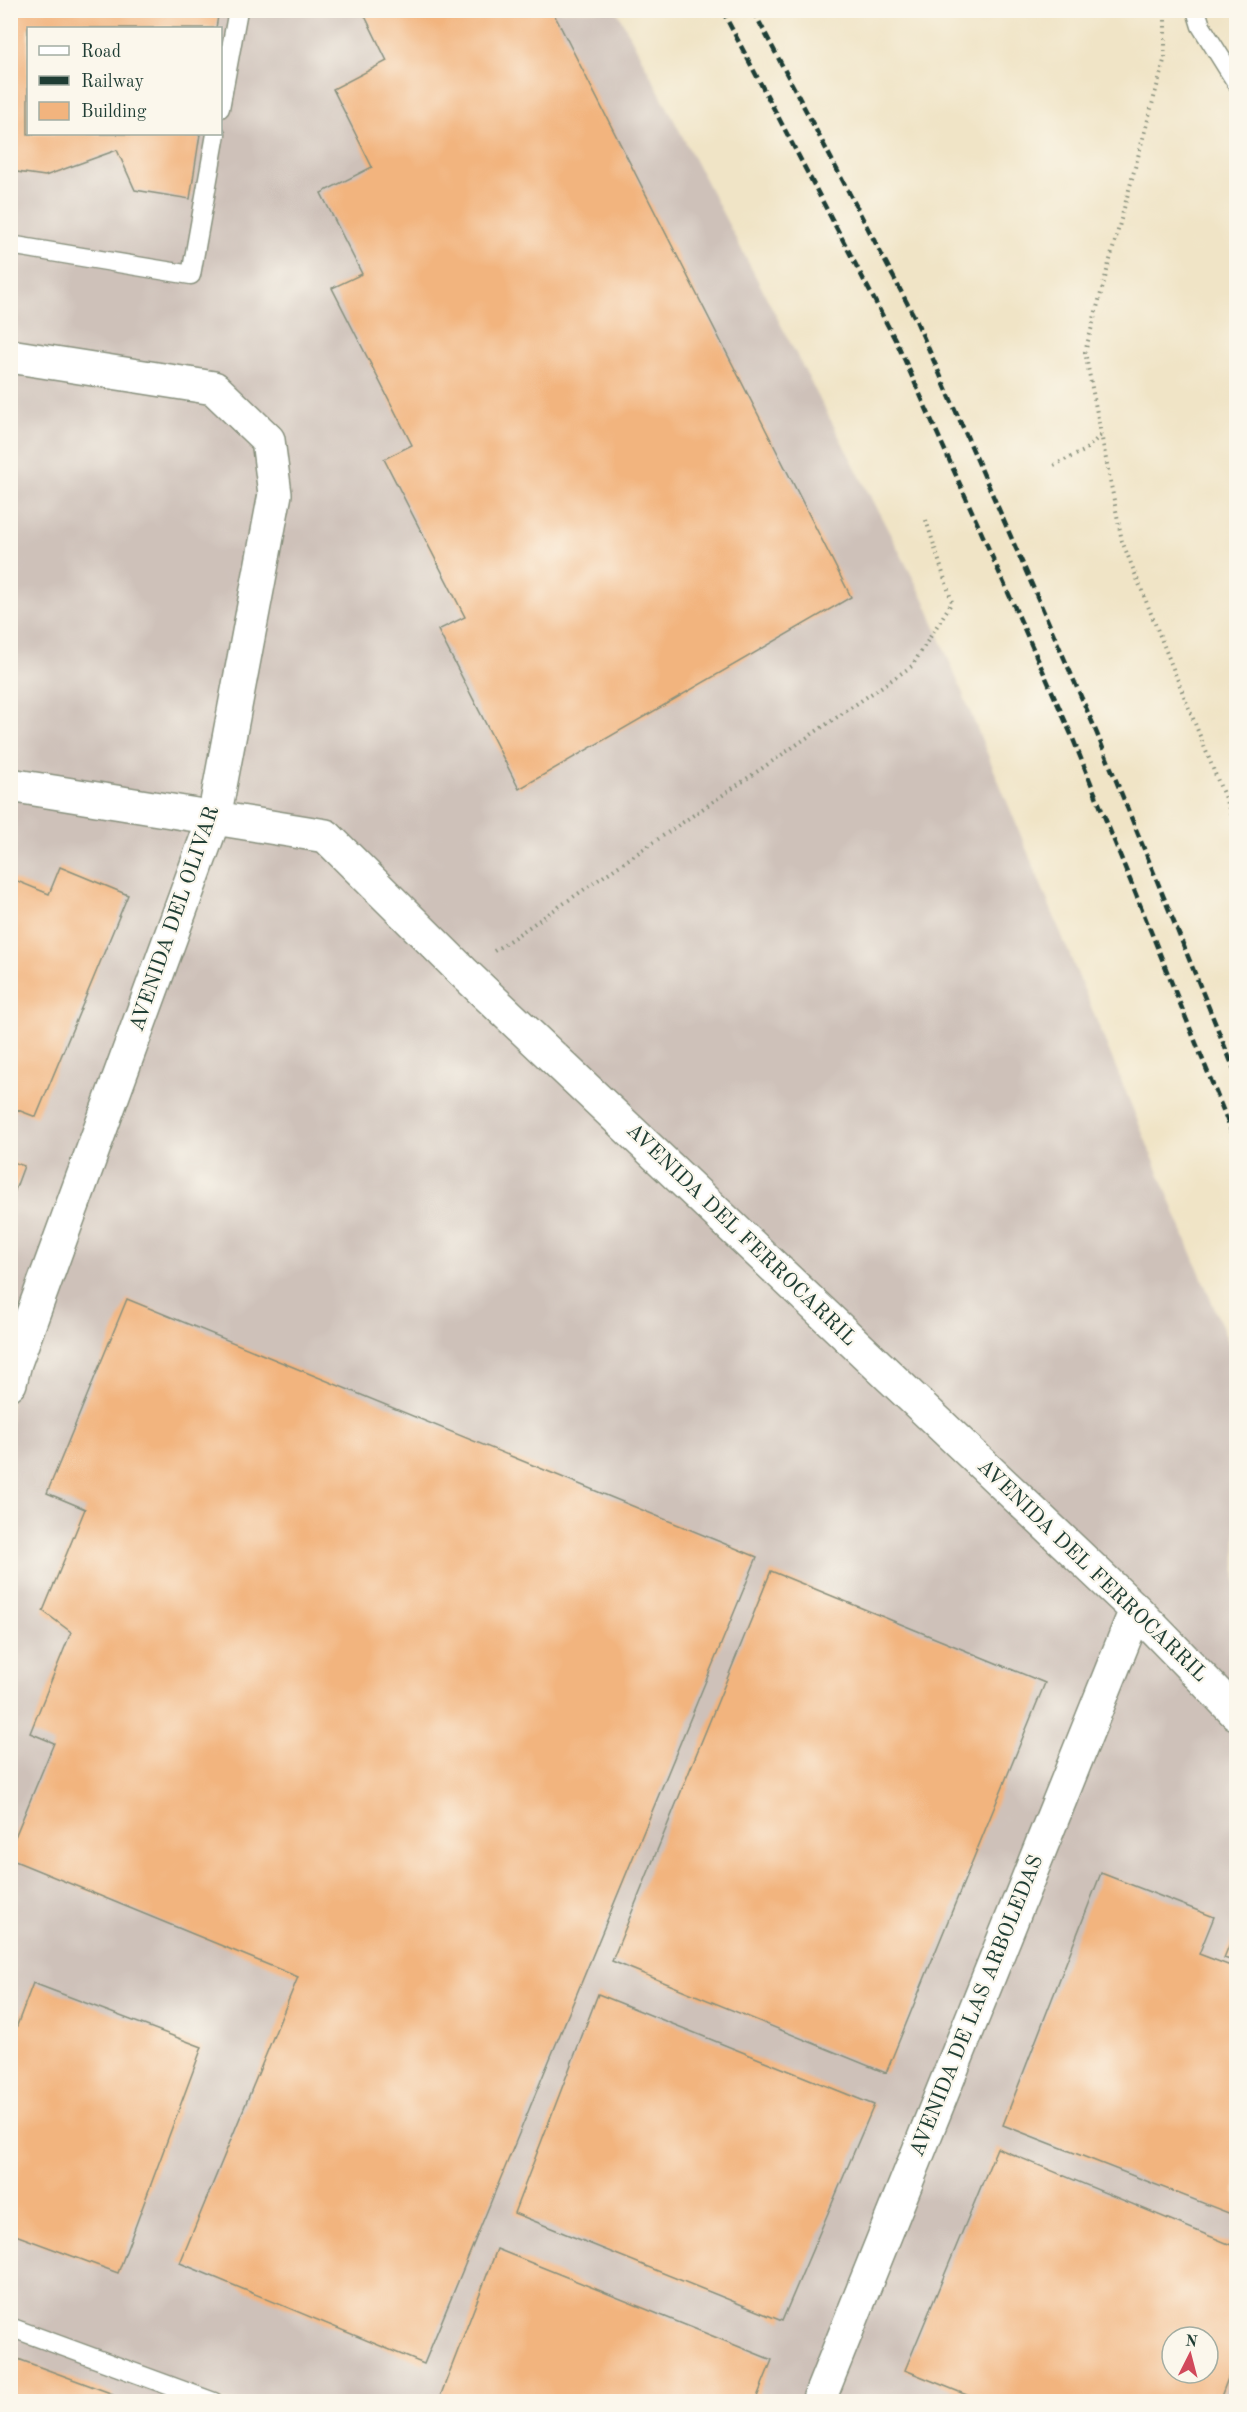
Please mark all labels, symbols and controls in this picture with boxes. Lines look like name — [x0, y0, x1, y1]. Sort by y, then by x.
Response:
legend — [27, 27, 222, 135]
text: Road — [81, 43, 121, 61]
text: Railway — [81, 73, 144, 91]
text: Building — [81, 103, 147, 121]
street label: AVENIDA DEL OLIVAR — [127, 804, 223, 1034]
street label: AVENIDA DEL FERROCARRIL — [622, 1120, 860, 1350]
street label: AVENIDA DEL FERROCARRIL — [973, 1456, 1211, 1686]
street label: AVENIDA DE LAS ARBOLEDAS — [907, 1852, 1047, 2160]
north arrow — [1160, 2325, 1220, 2385]
text: N — [1184, 2333, 1199, 2351]

